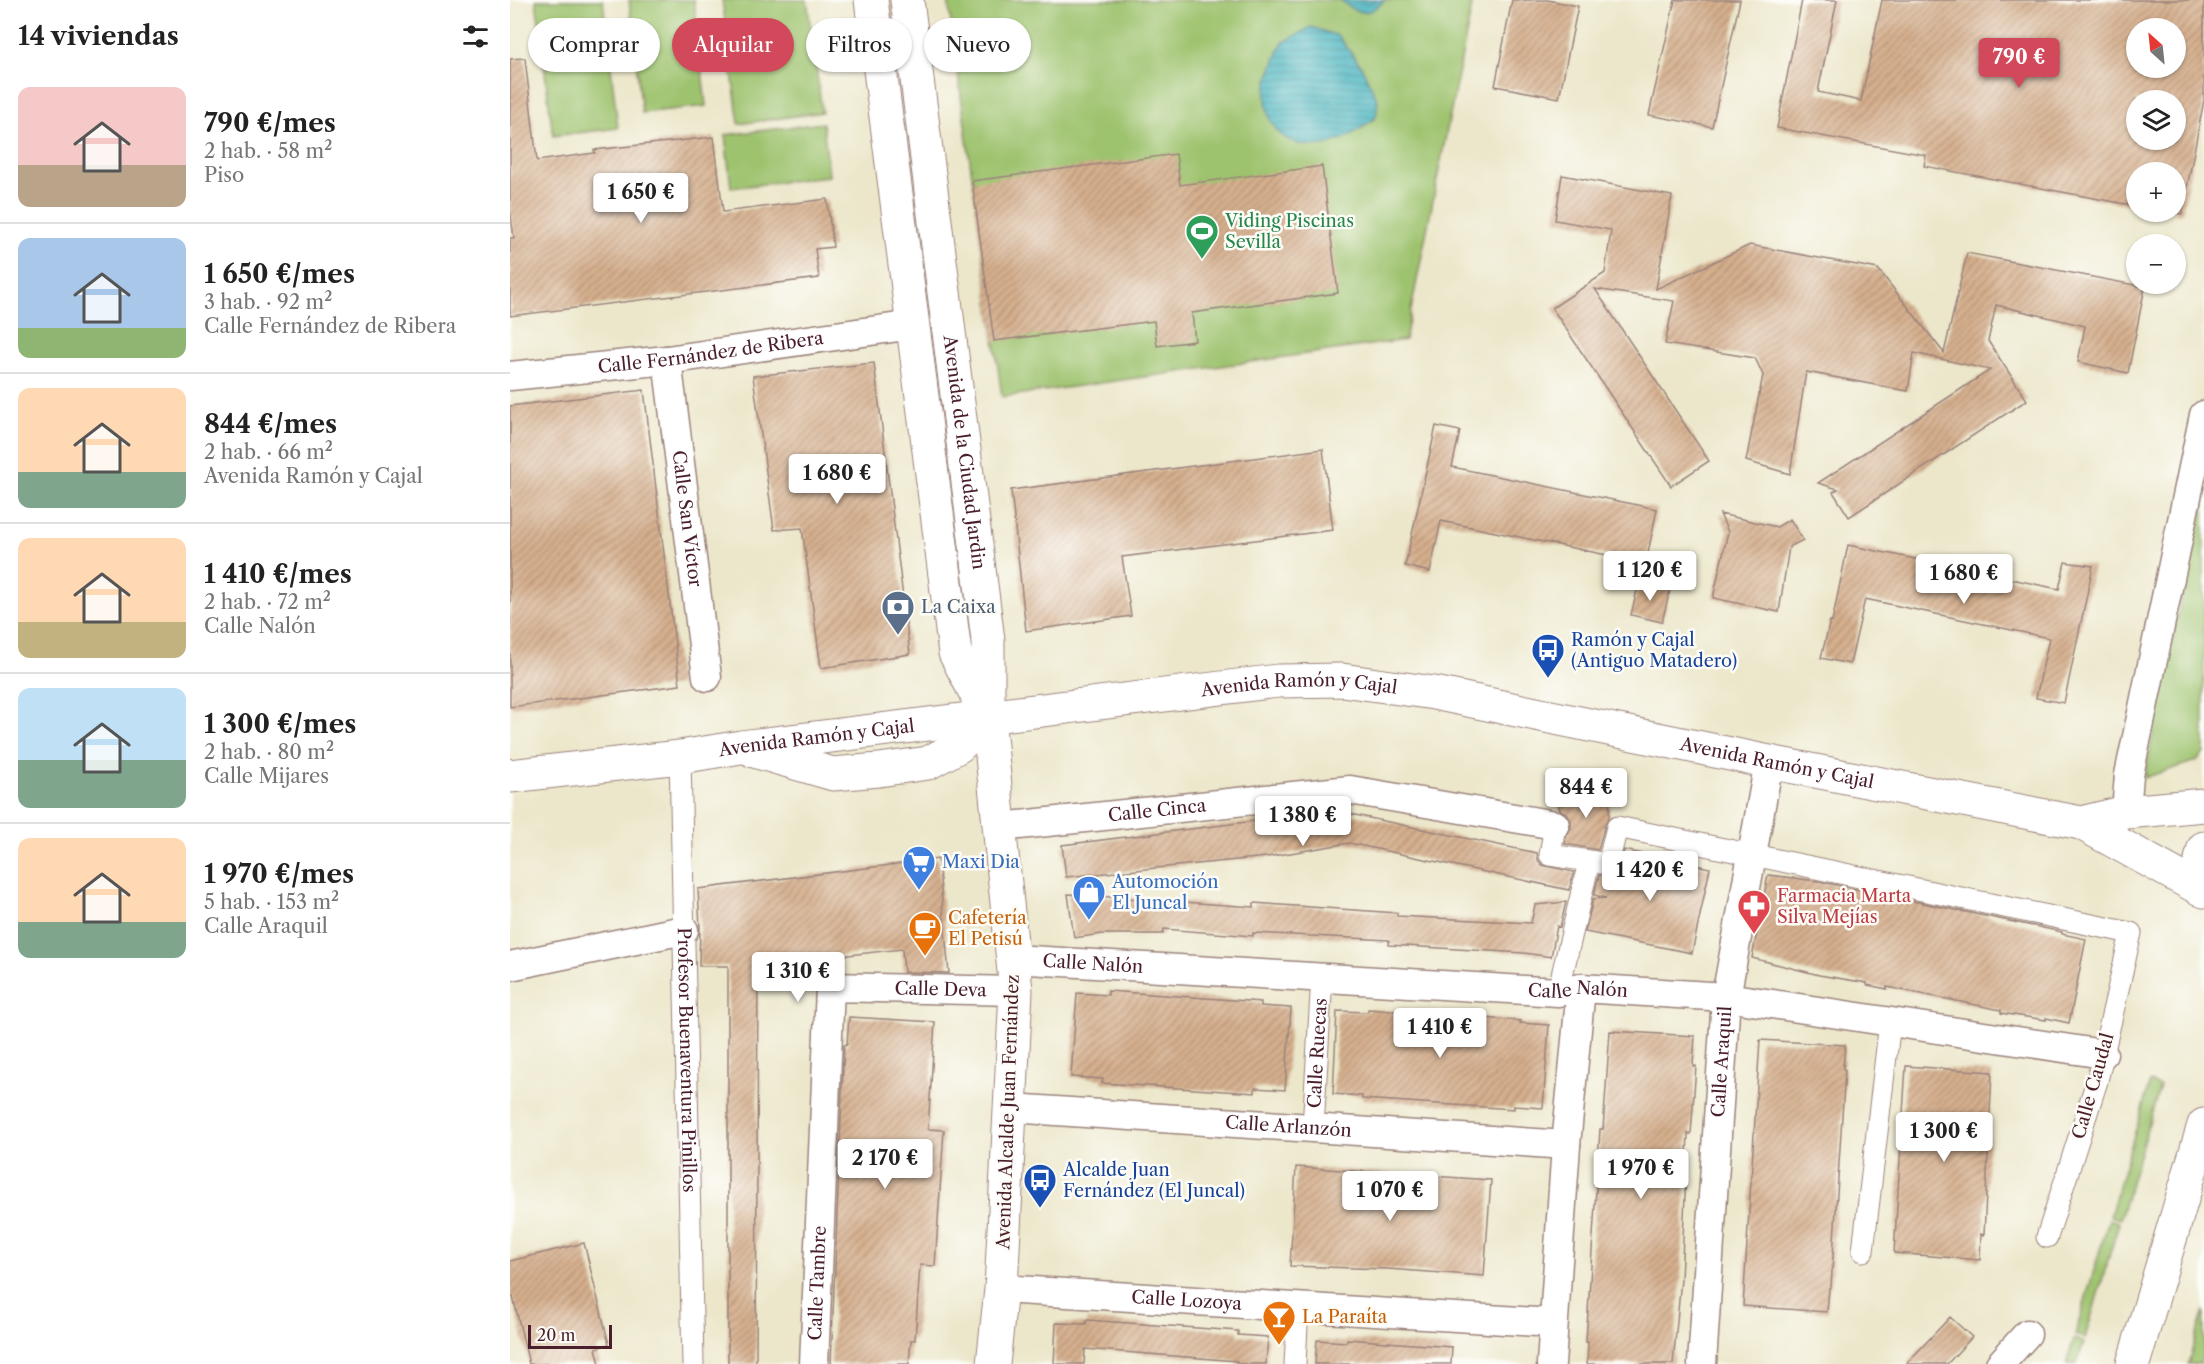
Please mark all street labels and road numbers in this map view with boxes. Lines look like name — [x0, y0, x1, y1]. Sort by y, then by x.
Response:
street label: Calle Fernández de Ribera — [597, 327, 825, 378]
street label: Avenida de la Ciudad Jardin — [938, 333, 990, 571]
street label: Calle San Víctor — [668, 449, 707, 589]
street label: Avenida Ramón y Cajal — [1199, 669, 1399, 701]
street label: Avenida Ramón y Cajal — [716, 715, 916, 762]
street label: Avenida Ramón y Cajal — [1677, 733, 1876, 793]
street label: Calle Cinca — [1107, 794, 1208, 827]
street label: Profesor Buenaventura Pinillos — [673, 927, 700, 1193]
street label: Calle Nalón — [1042, 950, 1144, 978]
street label: Avenida Alcalde Juan Fernández — [992, 974, 1024, 1251]
street label: Calle Deva — [894, 977, 987, 1001]
street label: Calle Nalón — [1527, 977, 1629, 1003]
street label: Calle Ruecas — [1303, 997, 1332, 1109]
street label: Calle Araquil — [1707, 1005, 1736, 1118]
street label: Calle Caudal — [2067, 1030, 2119, 1142]
street label: Calle Arlanzón — [1224, 1111, 1352, 1142]
street label: Calle Tambre — [804, 1225, 831, 1341]
street label: Calle Lozoya — [1131, 1286, 1243, 1315]

